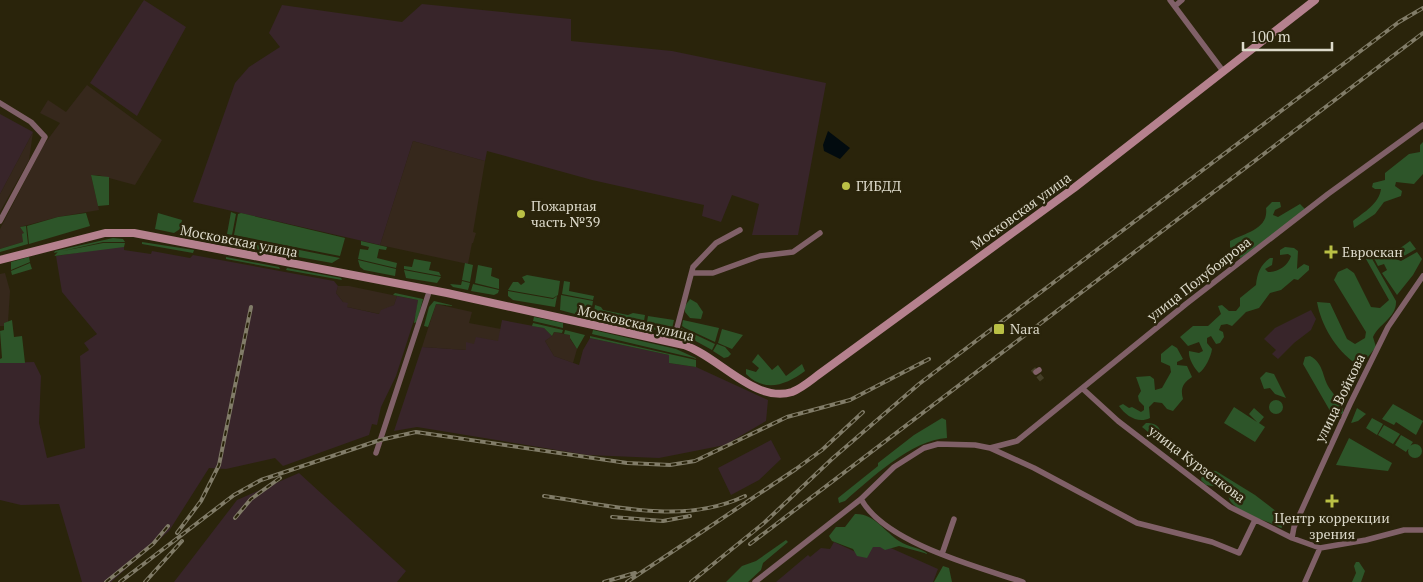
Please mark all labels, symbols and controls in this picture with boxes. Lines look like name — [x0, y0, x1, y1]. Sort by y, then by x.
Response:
scale bar — [1243, 20, 1332, 52]
text: 100 m — [1250, 26, 1291, 46]
street label: Московская улица — [967, 168, 1075, 253]
place label: ГИБДД — [856, 176, 902, 195]
marker: ГИБДД — [840, 180, 852, 192]
place label: Пожарная часть №39 — [531, 196, 600, 231]
marker: Пожарная часть №39 — [515, 208, 527, 220]
street label: Московская улица — [179, 220, 300, 261]
street label: улица Полубоярова — [1142, 232, 1255, 326]
place label: Евроскан — [1342, 242, 1403, 261]
marker: Евроскан — [1324, 245, 1338, 259]
street label: Московская улица — [576, 300, 696, 345]
place label: Nara — [1010, 319, 1040, 338]
marker: Nara — [992, 322, 1006, 336]
street label: улица Войкова — [1309, 350, 1369, 446]
street label: улица Курзенкова — [1144, 420, 1250, 506]
marker: Центр коррекции зрения — [1325, 494, 1339, 508]
place label: Центр коррекции зрения — [1274, 508, 1390, 543]

